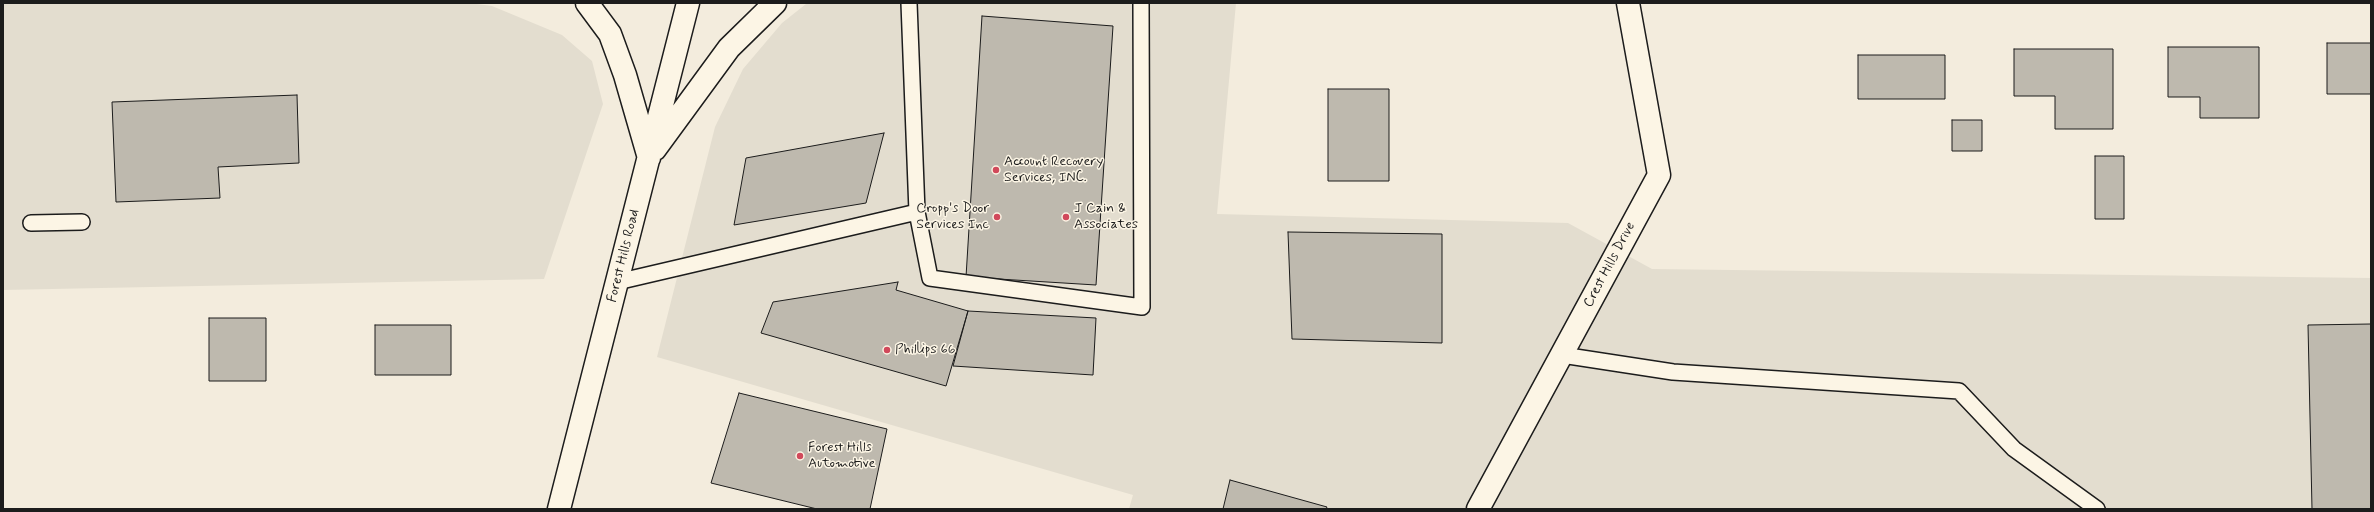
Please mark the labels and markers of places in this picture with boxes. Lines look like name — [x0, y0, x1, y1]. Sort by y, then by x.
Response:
place label: Account Recovery Services, INC. — [1004, 154, 1103, 186]
marker: Account Recovery Services, INC. — [991, 165, 1001, 175]
place label: Cropp's Door Services Inc — [916, 201, 989, 234]
place label: J Cain & Associates — [1074, 201, 1138, 234]
marker: Cropp's Door Services Inc — [992, 212, 1002, 222]
marker: J Cain & Associates — [1061, 212, 1071, 222]
place label: Phillips 66 — [895, 342, 955, 358]
marker: Phillips 66 — [882, 345, 892, 355]
place label: Forest Hills Automotive — [808, 440, 875, 472]
marker: Forest Hills Automotive — [795, 451, 805, 461]

